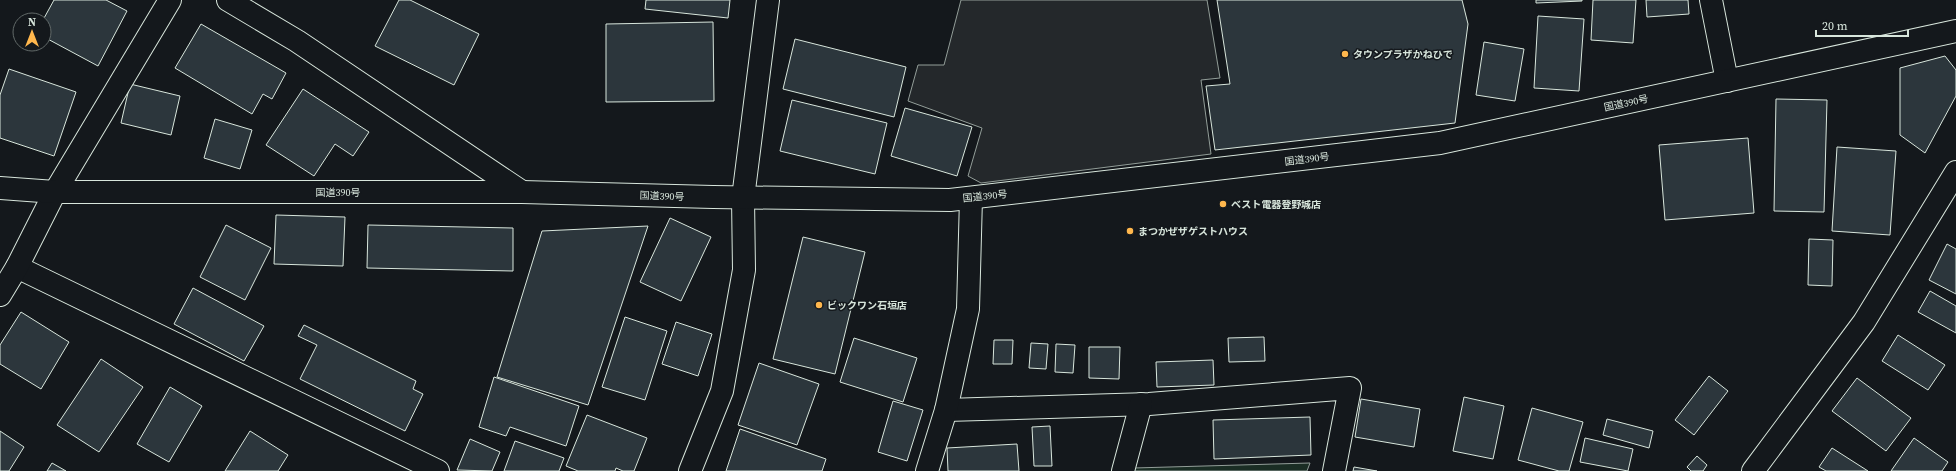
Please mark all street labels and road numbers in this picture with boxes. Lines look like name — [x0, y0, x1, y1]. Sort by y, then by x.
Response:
street label: 国道390号 — [1603, 92, 1649, 114]
street label: 国道390号 — [1284, 150, 1330, 168]
street label: 国道390号 — [316, 186, 361, 199]
street label: 国道390号 — [962, 187, 1008, 205]
street label: 国道390号 — [639, 189, 685, 203]

